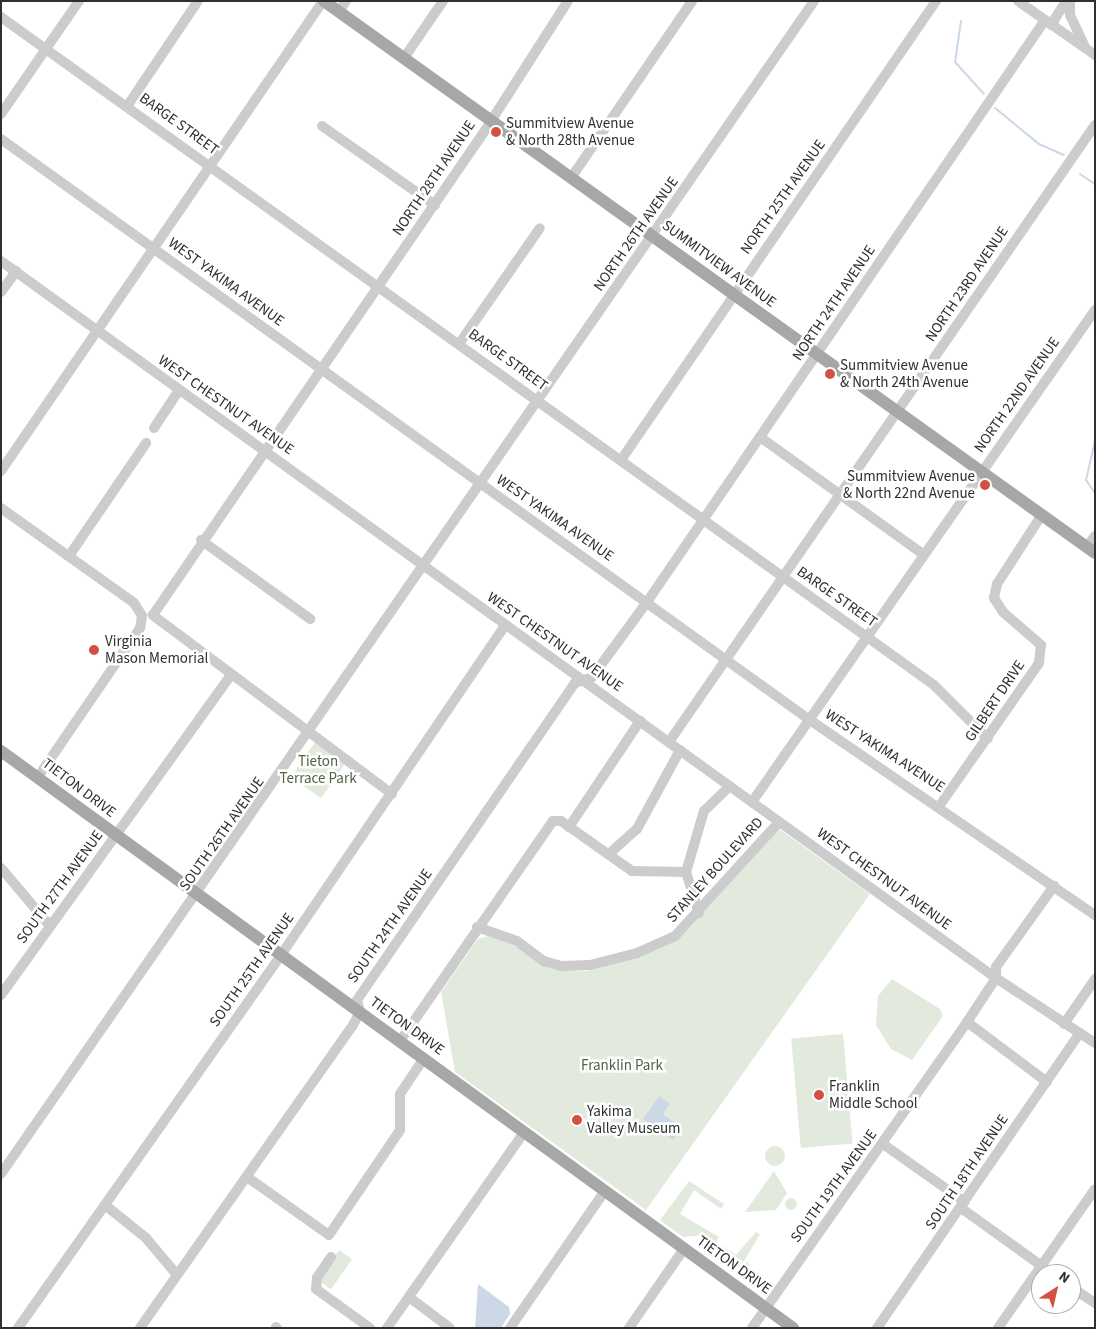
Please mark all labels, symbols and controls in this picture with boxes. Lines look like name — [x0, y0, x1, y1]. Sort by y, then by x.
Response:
street label: BARGE STREET — [136, 89, 222, 159]
place label: Summitview Avenue & North 28th Avenue — [506, 114, 635, 149]
street label: NORTH 28TH AVENUE — [389, 117, 479, 239]
marker: Summitview Avenue & North 28th Avenue — [490, 126, 502, 138]
street label: NORTH 25TH AVENUE — [737, 136, 829, 258]
street label: NORTH 26TH AVENUE — [590, 173, 682, 295]
street label: SUMMITVIEW AVENUE — [658, 217, 780, 311]
street label: NORTH 23RD AVENUE — [922, 223, 1012, 345]
street label: WEST YAKIMA AVENUE — [164, 234, 288, 330]
street label: NORTH 24TH AVENUE — [789, 242, 879, 364]
street label: BARGE STREET — [465, 325, 551, 395]
street label: NORTH 22ND AVENUE — [970, 334, 1064, 456]
street label: WEST CHESTNUT AVENUE — [155, 351, 297, 459]
place label: Summitview Avenue & North 24th Avenue — [840, 356, 969, 391]
marker: Summitview Avenue & North 24th Avenue — [824, 368, 836, 380]
place label: Summitview Avenue & North 22nd Avenue — [843, 467, 975, 502]
street label: WEST YAKIMA AVENUE — [493, 471, 617, 565]
marker: Summitview Avenue & North 22nd Avenue — [979, 479, 991, 491]
street label: BARGE STREET — [793, 563, 881, 631]
street label: WEST CHESTNUT AVENUE — [484, 588, 626, 696]
place label: Virginia Mason Memorial — [105, 632, 208, 667]
marker: Virginia Mason Memorial — [87, 643, 101, 657]
street label: GILBERT DRIVE — [961, 657, 1029, 745]
street label: WEST YAKIMA AVENUE — [822, 706, 948, 796]
park label: Tieton Terrace Park — [279, 752, 357, 787]
street label: TIETON DRIVE — [39, 754, 119, 822]
street label: SOUTH 26TH AVENUE — [176, 774, 268, 894]
street label: STANLEY BOULEVARD — [663, 814, 767, 926]
street label: WEST CHESTNUT AVENUE — [813, 824, 955, 934]
street label: SOUTH 27TH AVENUE — [13, 827, 107, 947]
street label: SOUTH 24TH AVENUE — [344, 866, 436, 986]
street label: SOUTH 25TH AVENUE — [206, 910, 298, 1030]
street label: TIETON DRIVE — [366, 993, 448, 1059]
park label: Franklin Park — [581, 1057, 663, 1075]
place label: Franklin Middle School — [829, 1077, 918, 1112]
marker: Franklin Middle School — [813, 1089, 825, 1101]
place label: Yakima Valley Museum — [587, 1102, 681, 1137]
street label: SOUTH 18TH AVENUE — [922, 1111, 1012, 1233]
marker: Yakima Valley Museum — [571, 1114, 583, 1126]
street label: SOUTH 19TH AVENUE — [787, 1126, 881, 1246]
street label: TIETON DRIVE — [693, 1232, 775, 1298]
north arrow — [1031, 1264, 1081, 1314]
text: N — [1054, 1267, 1074, 1288]

